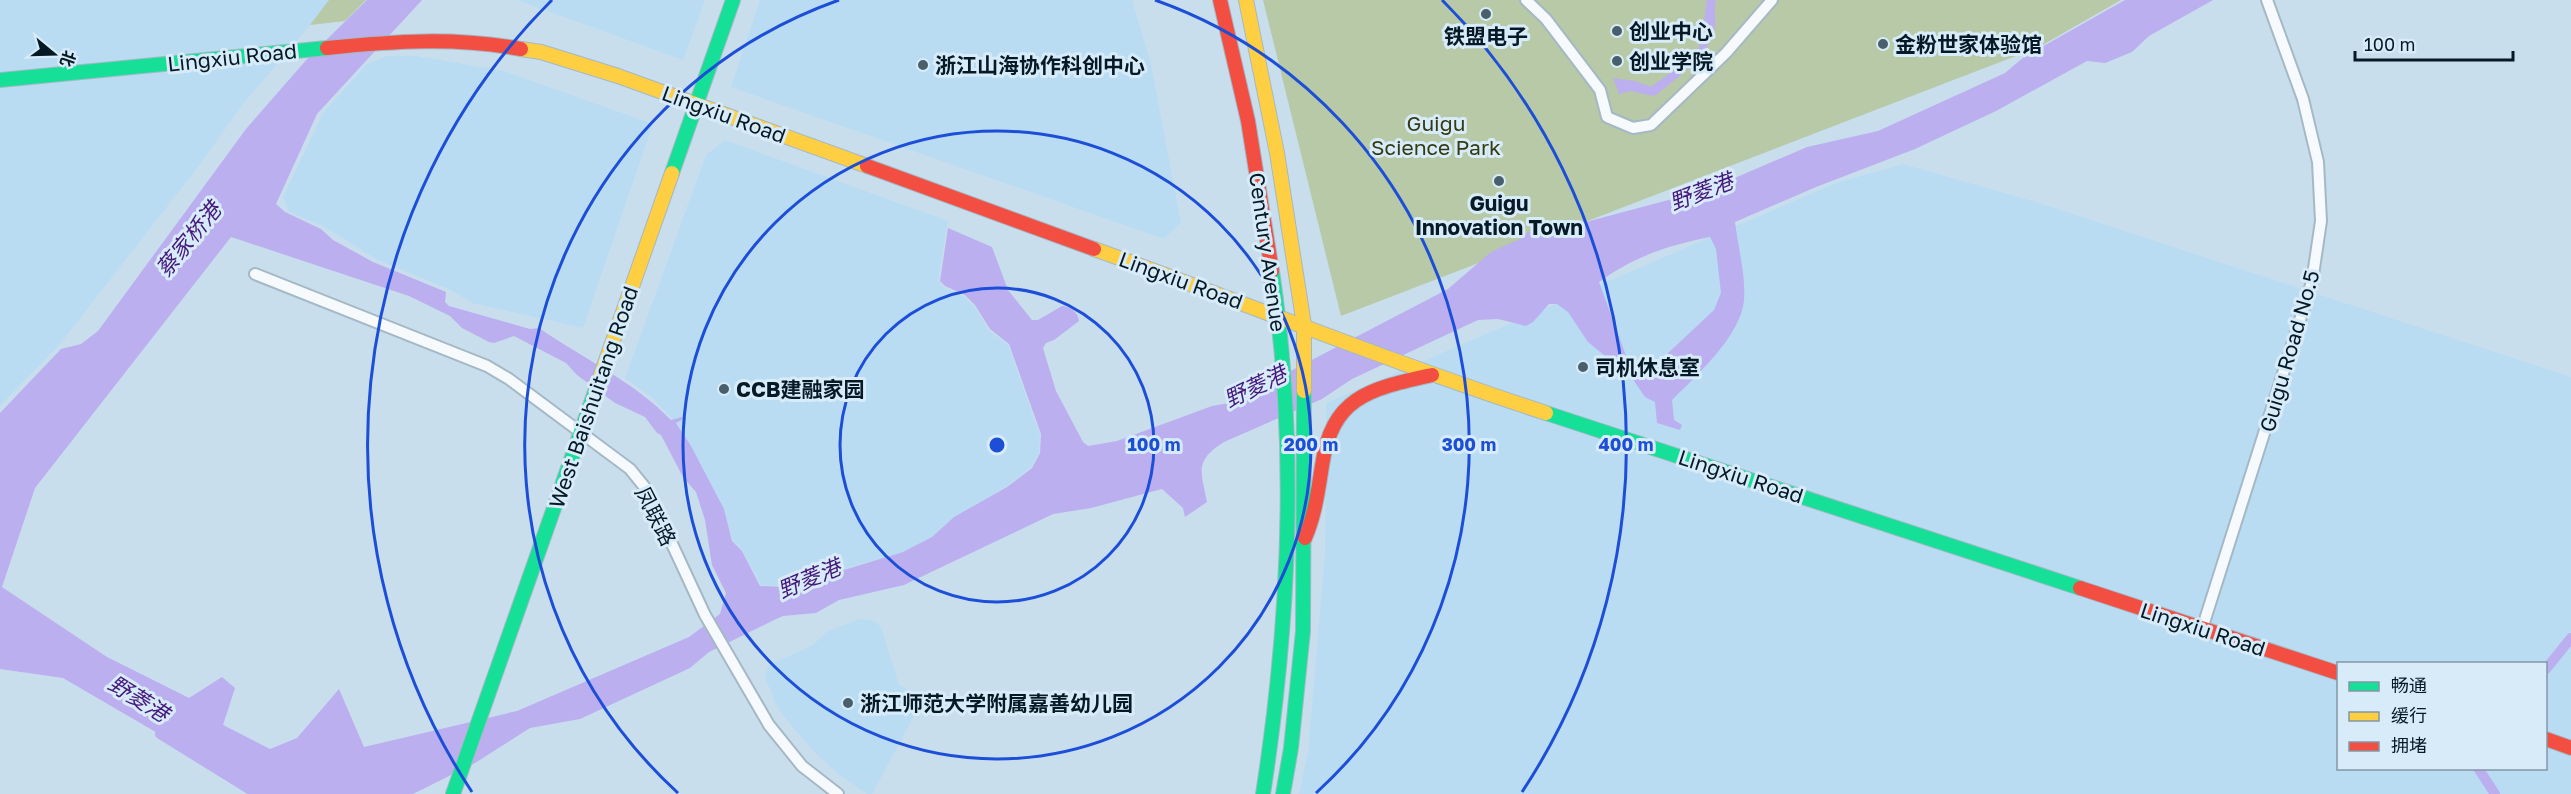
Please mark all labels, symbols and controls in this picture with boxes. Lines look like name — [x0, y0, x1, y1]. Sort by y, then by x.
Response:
marker: 铁盟电子 — [1479, 7, 1493, 21]
place label: 创业中心 — [1629, 18, 1713, 44]
place label: 铁盟电子 — [1444, 23, 1528, 49]
north arrow — [24, 24, 84, 84]
marker: 创业中心 — [1610, 24, 1624, 38]
scale bar — [2355, 24, 2512, 62]
place label: 金粉世家体验馆 — [1895, 31, 2042, 57]
text: 100 m — [2364, 33, 2415, 55]
street label: Lingxiu Road — [166, 37, 298, 77]
marker: 金粉世家体验馆 — [1876, 37, 1890, 51]
text: 北 — [56, 48, 80, 70]
place label: 创业学院 — [1629, 48, 1713, 74]
place label: 浙江山海协作科创中心 — [935, 52, 1145, 78]
marker: 创业学院 — [1610, 54, 1624, 68]
marker: 浙江山海协作科创中心 — [916, 58, 930, 72]
street label: Lingxiu Road — [658, 80, 790, 148]
park label: Guigu Science Park — [1371, 110, 1501, 160]
water label: 野菱港 — [1665, 165, 1739, 215]
street label: Century Avenue — [1244, 171, 1292, 333]
marker: Guigu Innovation Town — [1492, 174, 1506, 188]
place label: Guigu Innovation Town — [1415, 190, 1583, 240]
water label: 蔡家桥港 — [150, 194, 228, 282]
street label: Lingxiu Road — [1115, 246, 1247, 314]
street label: Guigu Road No.5 — [2253, 267, 2325, 435]
street label: West Baishuitang Road — [543, 283, 643, 511]
place label: 司机休息室 — [1595, 354, 1700, 380]
water label: 野菱港 — [1219, 358, 1293, 413]
marker: 司机休息室 — [1576, 360, 1590, 374]
place label: CCB建融家园 — [736, 376, 865, 402]
marker: CCB建融家园 — [717, 382, 731, 396]
text: 100 m — [1128, 433, 1180, 455]
text: 200 m — [1284, 433, 1338, 455]
text: 300 m — [1442, 433, 1496, 455]
text: 400 m — [1599, 433, 1653, 455]
centre of rings — [987, 435, 1007, 455]
street label: Lingxiu Road — [1675, 444, 1807, 508]
street label: 凤联路 — [630, 482, 682, 550]
water label: 野菱港 — [773, 552, 847, 603]
street label: Lingxiu Road — [2137, 597, 2269, 661]
legend — [2337, 662, 2547, 770]
water label: 野菱港 — [104, 669, 177, 729]
text: 畅通 — [2391, 674, 2427, 696]
place label: 浙江师范大学附属嘉善幼儿园 — [860, 690, 1133, 716]
marker: 浙江师范大学附属嘉善幼儿园 — [841, 696, 855, 710]
text: 缓行 — [2391, 704, 2427, 726]
text: 拥堵 — [2391, 734, 2427, 756]

